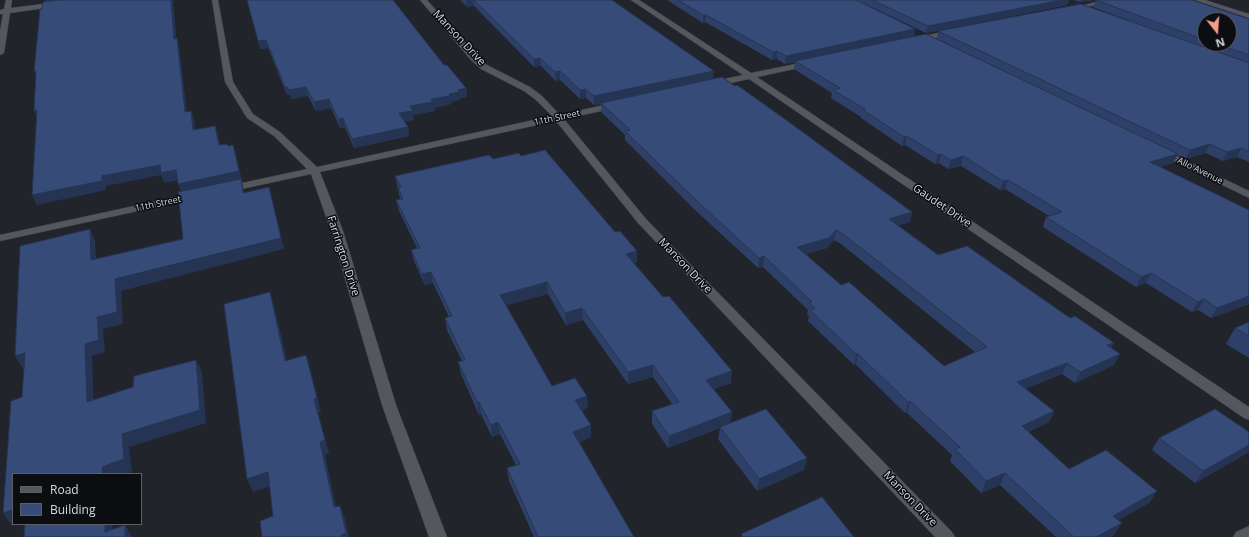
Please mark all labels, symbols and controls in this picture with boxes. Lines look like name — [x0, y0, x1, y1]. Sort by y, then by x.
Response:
street label: Manson Drive — [430, 7, 488, 69]
north arrow — [1197, 12, 1237, 52]
text: N — [1214, 35, 1227, 51]
street label: 11th Street — [533, 108, 581, 128]
street label: Allo Avenue — [1175, 155, 1225, 187]
street label: Gaudet Drive — [910, 182, 974, 230]
street label: 11th Street — [134, 194, 182, 214]
street label: Farrington Drive — [324, 214, 362, 298]
street label: Manson Drive — [656, 236, 714, 296]
street label: Manson Drive — [881, 469, 939, 529]
legend — [12, 473, 142, 525]
text: Road — [50, 481, 79, 498]
text: Building — [50, 501, 95, 518]

